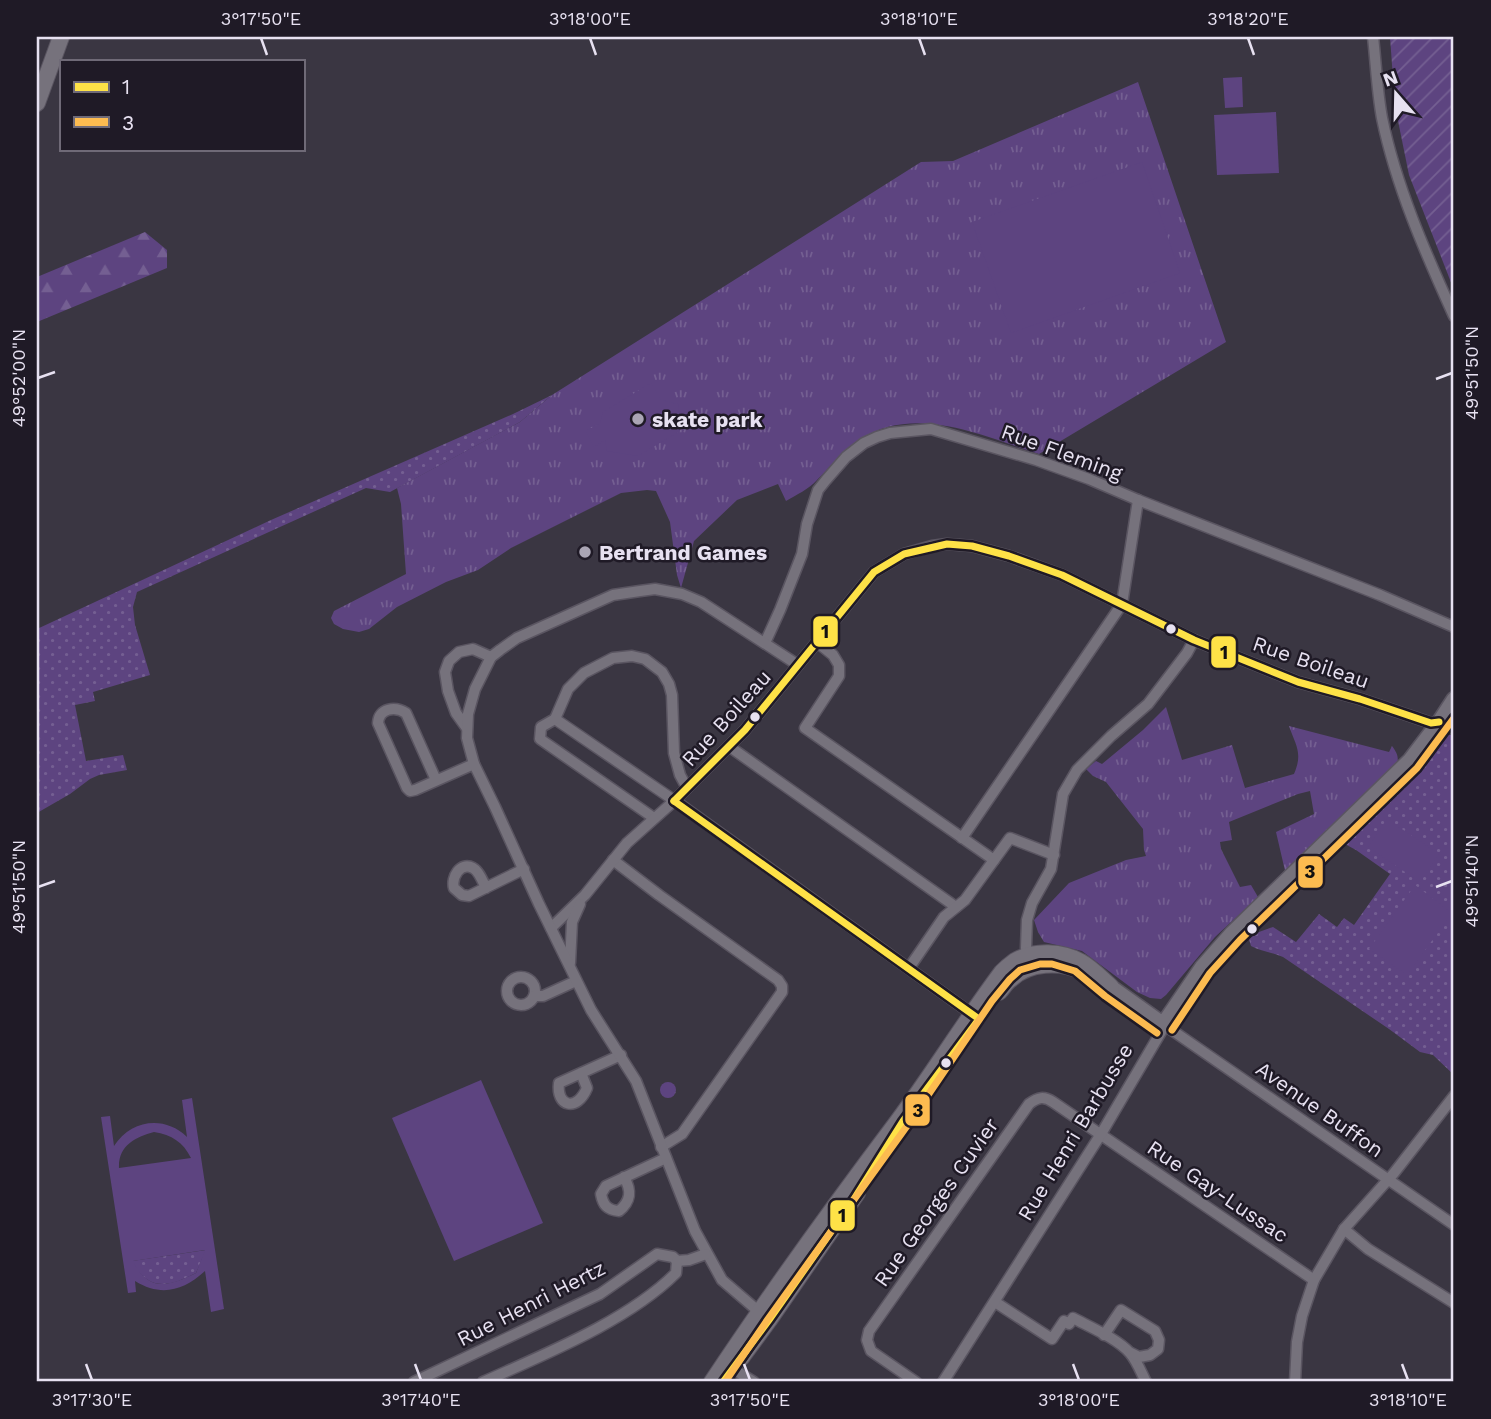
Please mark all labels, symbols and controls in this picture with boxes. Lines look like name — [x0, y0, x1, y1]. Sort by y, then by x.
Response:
text: 3°17'50"E — [221, 8, 301, 29]
text: 3°18'00"E — [549, 8, 631, 29]
text: 3°18'10"E — [880, 8, 958, 29]
text: 3°18'20"E — [1207, 8, 1289, 29]
legend — [60, 60, 304, 150]
north arrow — [1362, 60, 1432, 130]
text: N — [1380, 65, 1401, 92]
text: 1 — [122, 74, 130, 99]
text: 3 — [122, 110, 134, 135]
text: 49°51'50"N — [1461, 326, 1482, 420]
text: 49°52'00"N — [8, 329, 29, 427]
place label: skate park — [652, 407, 764, 432]
marker: skate park — [630, 411, 646, 427]
street label: Rue Fleming — [998, 419, 1127, 486]
place label: Bertrand Games — [599, 540, 767, 565]
marker: Bertrand Games — [577, 544, 593, 560]
line badge: 1 — [812, 615, 839, 648]
text: 1 — [821, 620, 829, 643]
unlabelled marker — [1164, 622, 1178, 636]
street label: Rue Boileau — [1250, 630, 1372, 694]
line badge: 1 — [1210, 635, 1237, 669]
text: 1 — [1220, 641, 1228, 664]
street label: Rue Boileau — [676, 665, 776, 771]
unlabelled marker — [748, 710, 762, 724]
text: 49°51'40"N — [1461, 834, 1482, 928]
text: 49°51'50"N — [8, 840, 29, 934]
line badge: 3 — [1297, 855, 1324, 889]
text: 3 — [1304, 860, 1316, 883]
unlabelled marker — [1245, 922, 1259, 936]
street label: Rue Henri Barbusse — [1012, 1039, 1138, 1225]
unlabelled marker — [939, 1056, 953, 1070]
street label: Avenue Buffon — [1251, 1056, 1389, 1162]
line badge: 3 — [904, 1093, 931, 1127]
text: 3 — [912, 1099, 924, 1122]
street label: Rue Georges Cuvier — [868, 1113, 1004, 1291]
street label: Rue Gay-Lussac — [1143, 1135, 1293, 1247]
line badge: 1 — [829, 1199, 856, 1232]
text: 1 — [838, 1204, 846, 1227]
street label: Rue Henri Hertz — [453, 1255, 609, 1351]
text: 3°17'30"E — [52, 1389, 132, 1410]
text: 3°17'40"E — [381, 1389, 461, 1410]
text: 3°17'50"E — [710, 1389, 790, 1410]
text: 3°18'00"E — [1038, 1389, 1120, 1410]
text: 3°18'10"E — [1369, 1389, 1447, 1410]

